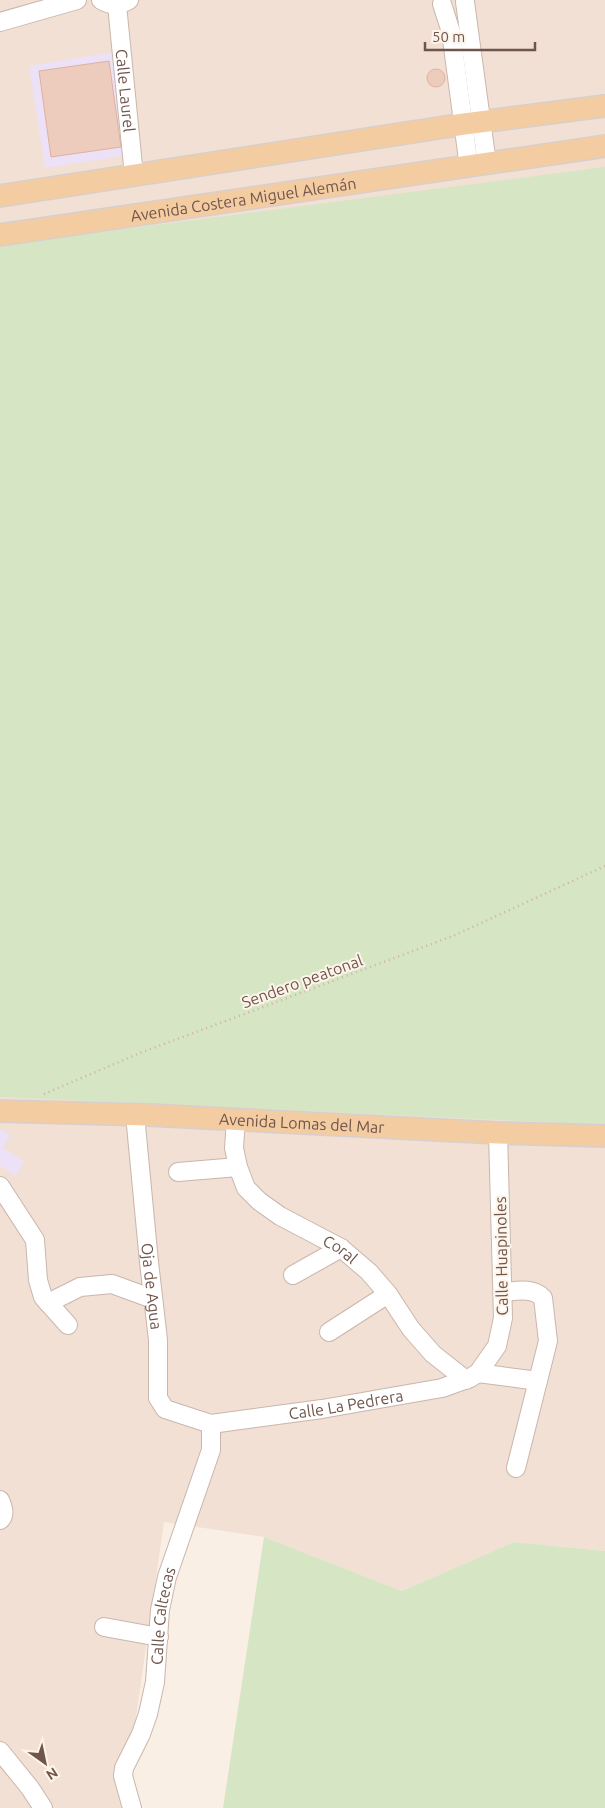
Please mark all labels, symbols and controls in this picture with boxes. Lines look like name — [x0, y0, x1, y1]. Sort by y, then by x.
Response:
scale bar — [425, 20, 535, 52]
text: 50 m — [432, 28, 465, 45]
street label: Calle Laurel — [112, 48, 139, 133]
street label: Avenida Costera Miguel Alemán — [129, 174, 357, 225]
street label: Sendero peatonal — [239, 951, 365, 1011]
street label: Avenida Lomas del Mar — [219, 1110, 385, 1136]
street label: Calle Huapinoles — [491, 1196, 511, 1316]
street label: Coral — [320, 1231, 361, 1267]
street label: Oja de Agua — [138, 1242, 166, 1330]
street label: Calle La Pedrera — [288, 1386, 405, 1422]
street label: Calle Caltecas — [147, 1564, 179, 1665]
north arrow — [20, 1738, 70, 1788]
text: N — [43, 1764, 61, 1783]

